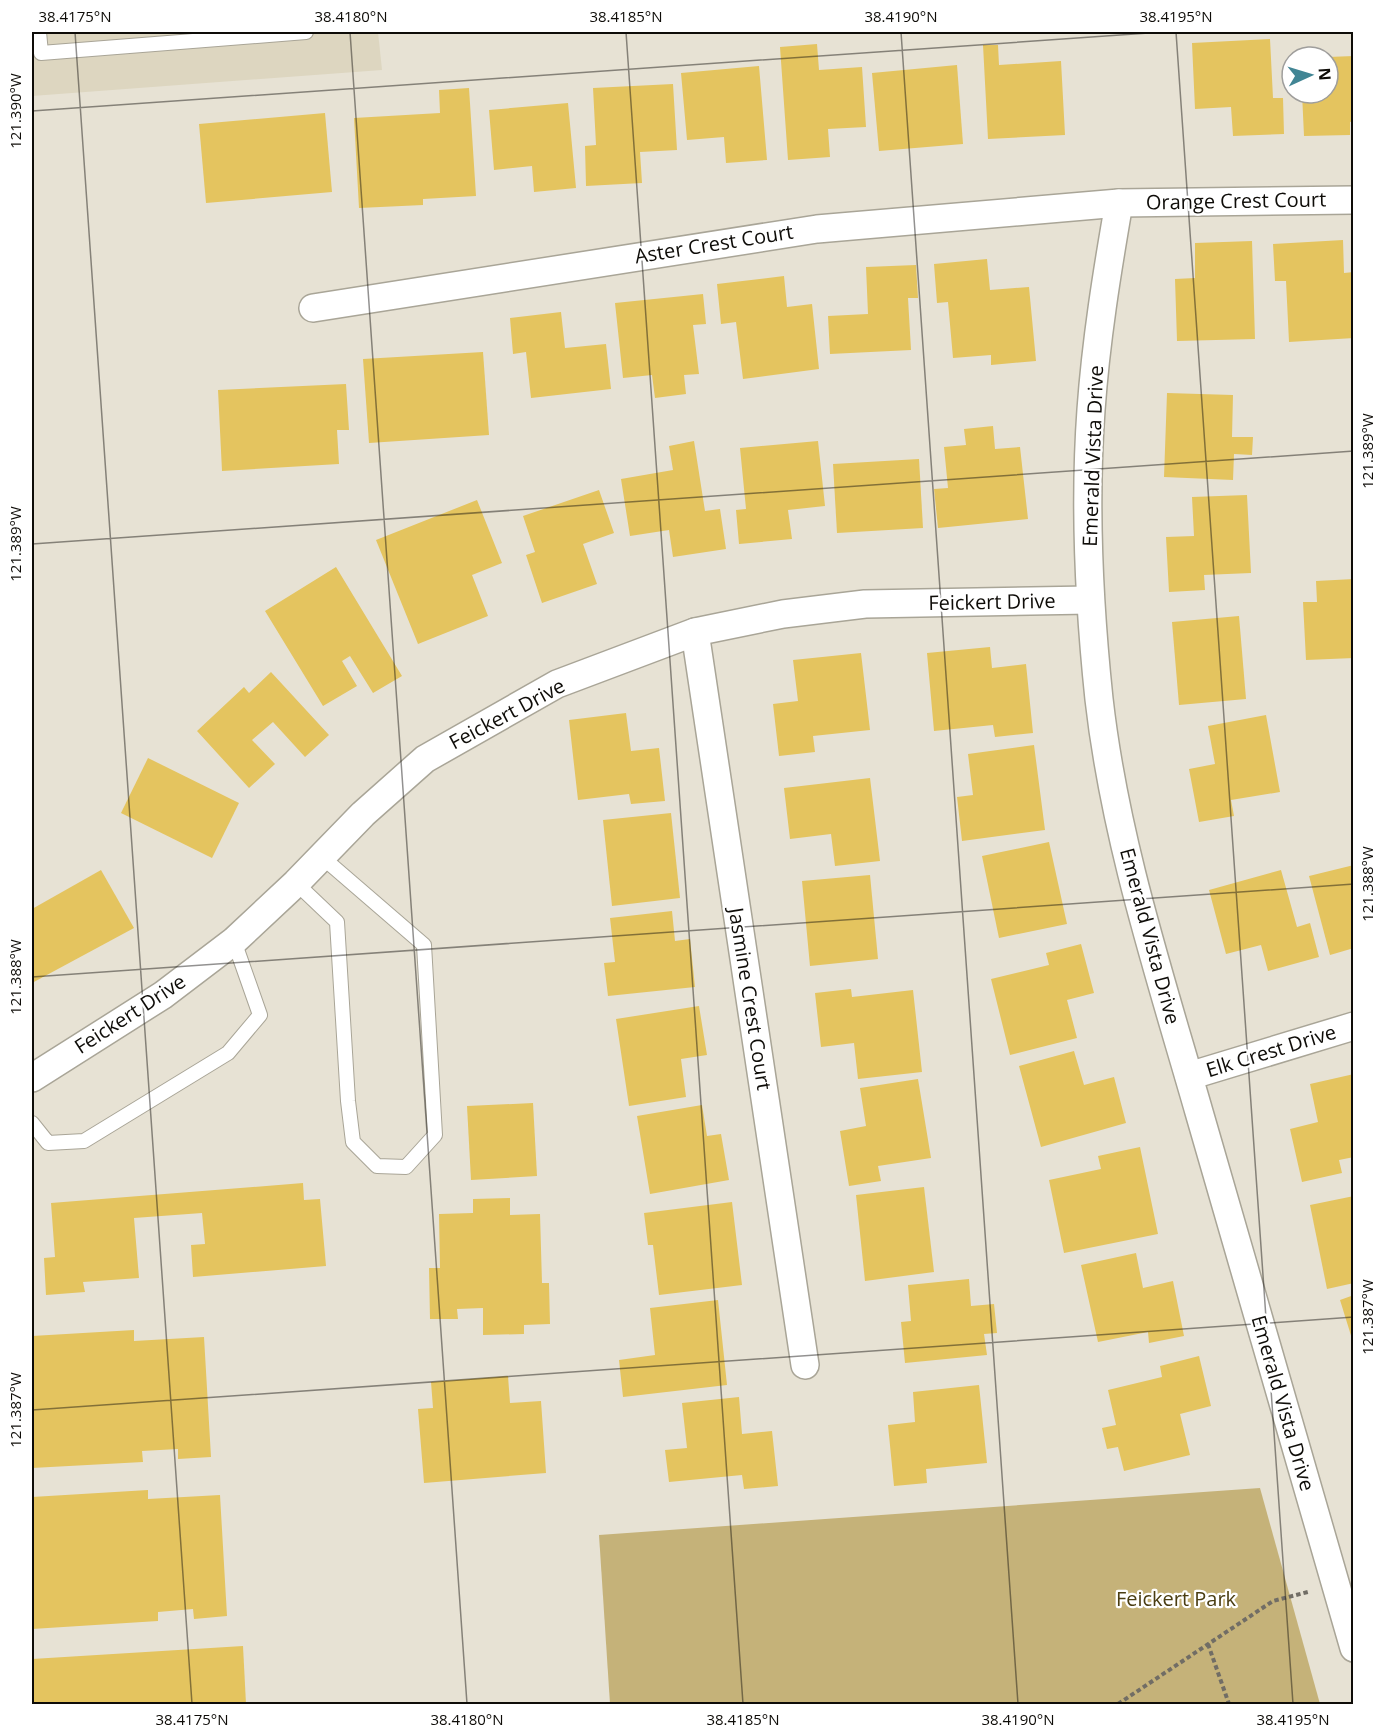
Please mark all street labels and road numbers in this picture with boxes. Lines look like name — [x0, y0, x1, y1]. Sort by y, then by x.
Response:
street label: Orange Crest Court — [1146, 185, 1326, 216]
street label: Aster Crest Court — [633, 218, 795, 269]
street label: Emerald Vista Drive — [1076, 365, 1109, 547]
street label: Feickert Drive — [928, 587, 1056, 616]
street label: Feickert Drive — [444, 672, 569, 755]
street label: Emerald Vista Drive — [1114, 845, 1187, 1027]
street label: Jasmine Crest Court — [722, 904, 778, 1092]
street label: Feickert Drive — [69, 968, 190, 1060]
street label: Elk Crest Drive — [1203, 1018, 1339, 1083]
street label: Emerald Vista Drive — [1245, 1312, 1321, 1494]

